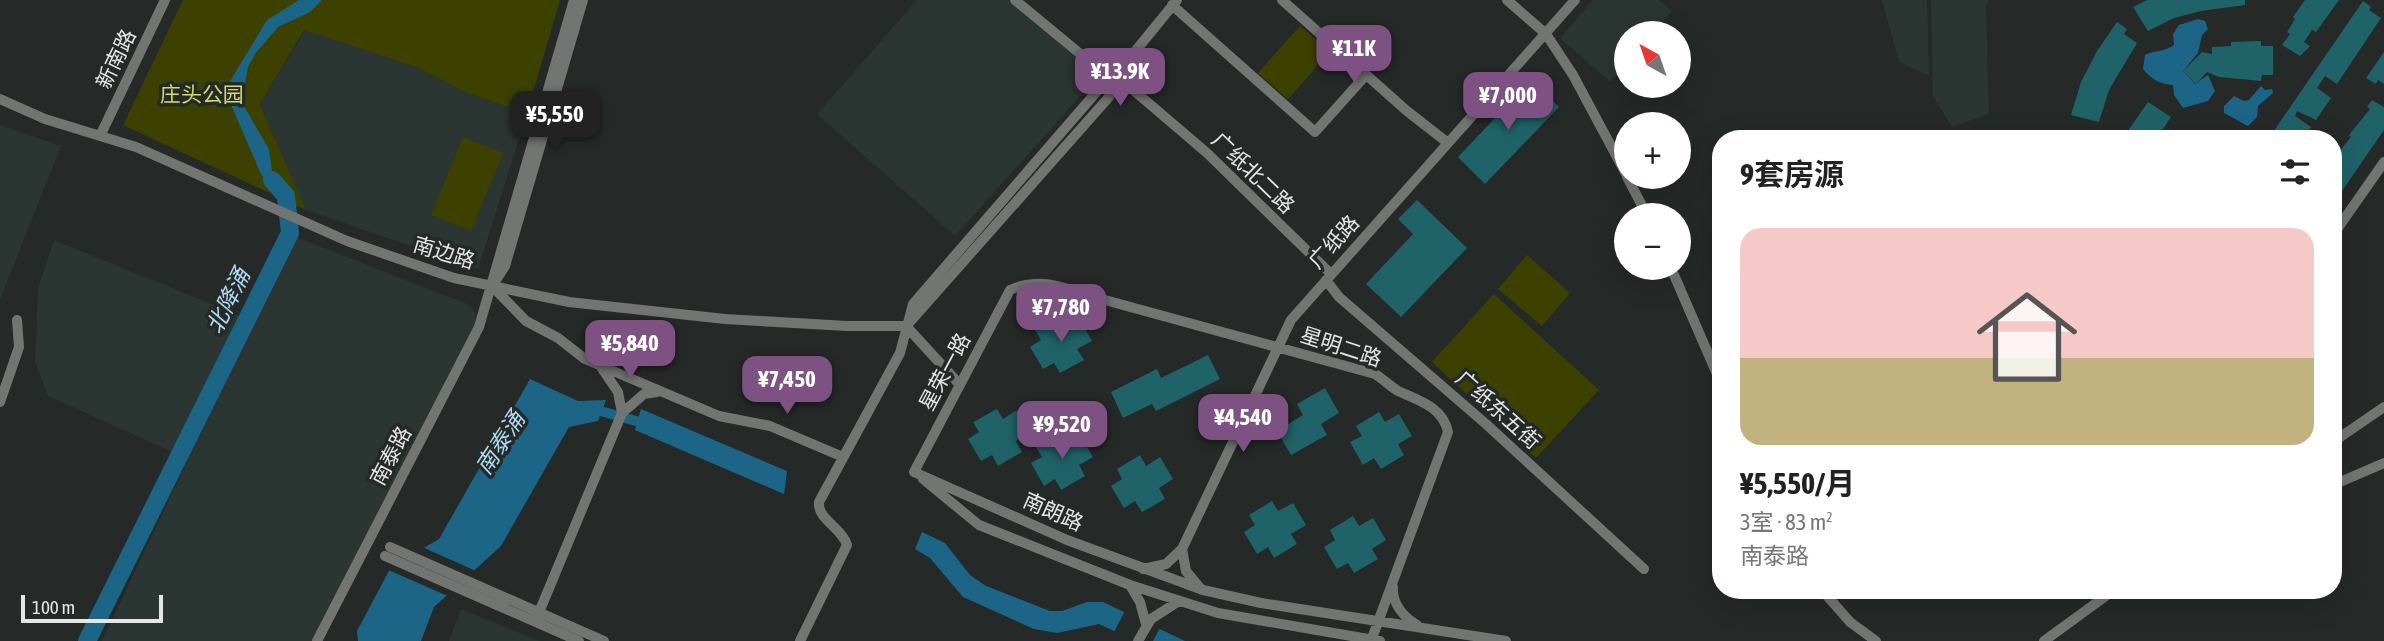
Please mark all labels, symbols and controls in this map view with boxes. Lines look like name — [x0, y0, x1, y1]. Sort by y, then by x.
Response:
north arrow — [1614, 21, 1690, 98]
map controls — [1614, 21, 1691, 280]
street label: 新南路 — [91, 25, 140, 92]
pin: ¥11K — [1313, 25, 1395, 85]
text: ¥11K — [1332, 35, 1376, 61]
pin: ¥13.9K — [1063, 48, 1177, 108]
text: ¥13.9K — [1091, 58, 1149, 84]
pin: ¥7,000 — [1451, 72, 1565, 132]
park label: 庄头公园 — [160, 82, 244, 106]
text: ¥7,000 — [1479, 82, 1537, 108]
pin: ¥5,550 — [498, 92, 612, 151]
text: ¥5,550 — [526, 101, 584, 127]
button: + — [1614, 112, 1691, 189]
street label: 广纸北二路 — [1208, 127, 1300, 217]
icon: filters — [2276, 153, 2314, 191]
text: 9套房源 — [1740, 157, 1844, 191]
button: − — [1614, 203, 1691, 280]
street label: 广纸路 — [1303, 210, 1363, 273]
street label: 南边路 — [411, 231, 478, 273]
water label: 北降涌 — [201, 262, 256, 338]
icon: home — [1964, 274, 2090, 400]
pin: ¥7,780 — [1004, 284, 1118, 344]
text: ¥7,780 — [1032, 294, 1090, 320]
pin: ¥5,840 — [573, 320, 687, 380]
street label: 星明二路 — [1298, 322, 1385, 370]
street label: 星荣一路 — [914, 329, 974, 414]
text: ¥5,840 — [601, 330, 659, 356]
pin: ¥7,450 — [730, 356, 844, 416]
street label: 广纸东五街 — [1452, 365, 1546, 453]
text: ¥7,450 — [758, 366, 816, 392]
pin: ¥4,540 — [1186, 394, 1300, 454]
pin: ¥9,520 — [1005, 402, 1119, 461]
water label: 南泰涌 — [470, 404, 531, 479]
text: ¥4,540 — [1214, 404, 1272, 430]
text: ¥9,520 — [1033, 411, 1091, 437]
street label: 南泰路 — [365, 422, 416, 489]
text: ¥5,550/月 — [1740, 466, 1855, 500]
street label: 南朗路 — [1020, 487, 1087, 535]
text: 3室 · 83 m² — [1740, 509, 1833, 535]
text: 南泰路 — [1740, 543, 1809, 569]
scale bar — [21, 592, 163, 624]
text: 100 m — [32, 596, 75, 618]

